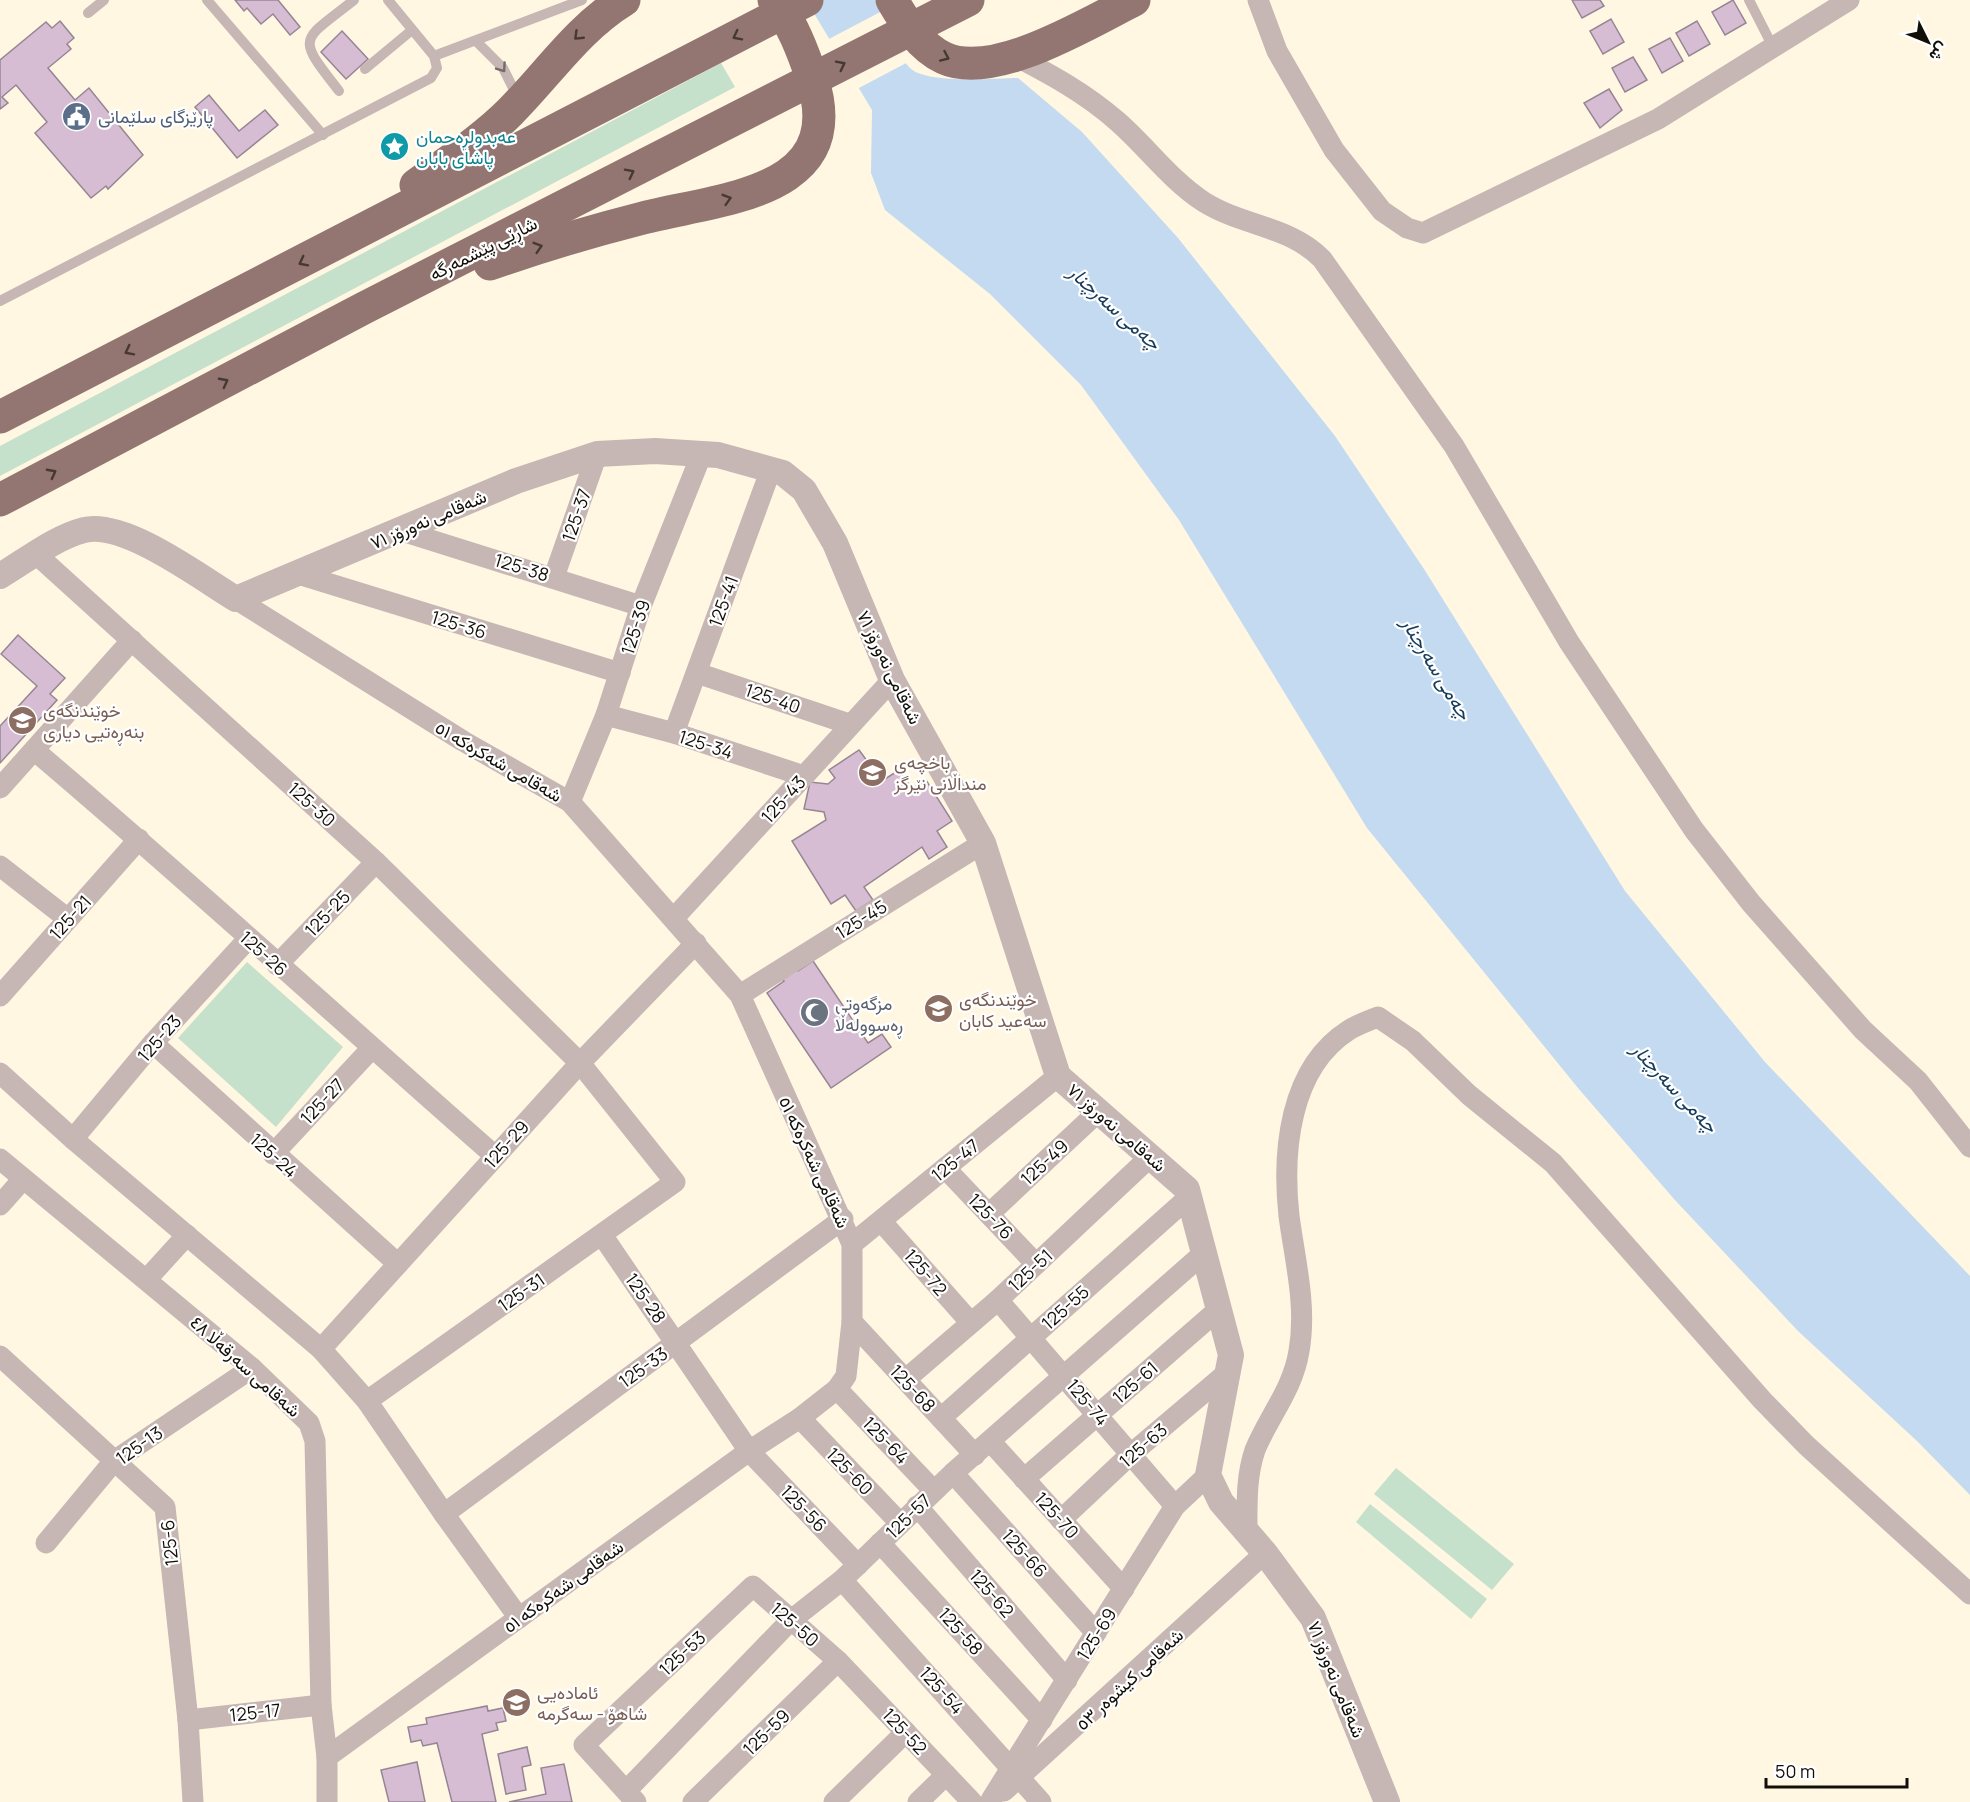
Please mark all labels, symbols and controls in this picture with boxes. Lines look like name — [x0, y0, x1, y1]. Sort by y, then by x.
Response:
north arrow — [1898, 12, 1958, 72]
one-way arrow — [575, 29, 586, 40]
one-way arrow — [732, 29, 743, 40]
text: ش — [1924, 38, 1954, 67]
one-way arrow — [938, 50, 949, 62]
one-way arrow — [835, 60, 846, 72]
one-way arrow — [495, 62, 506, 73]
public building icon: پارێزگای سلێمانی — [61, 100, 93, 132]
place label: پارێزگای سلێمانی — [98, 104, 213, 129]
place label: عەبدولڕەحمان پاشای بابان — [416, 124, 516, 170]
place icon: عەبدولڕەحمان پاشای بابان — [379, 130, 411, 162]
one-way arrow — [624, 169, 635, 180]
one-way arrow — [721, 194, 732, 206]
street label: شاڕێی پێشمەرگە — [425, 211, 542, 288]
one-way arrow — [532, 242, 543, 254]
one-way arrow — [299, 255, 309, 266]
water label: چەمی سەرچنار — [1061, 257, 1167, 357]
one-way arrow — [125, 344, 136, 355]
one-way arrow — [218, 378, 229, 389]
one-way arrow — [45, 469, 56, 480]
street label: شەقامی نەورۆز ٧١ — [366, 484, 490, 554]
street label: 125-37 — [556, 485, 596, 545]
street label: 125-38 — [492, 547, 552, 587]
street label: 125-41 — [703, 572, 743, 630]
street label: 125-39 — [615, 596, 655, 658]
street label: 125-36 — [429, 604, 489, 644]
street label: شەقامی نەورۆز ٧١ — [852, 606, 928, 728]
water label: چەمی سەرچنار — [1394, 610, 1479, 725]
street label: 125-40 — [742, 677, 804, 719]
place label: خوێندنگەی بنەڕەتیی دیاری — [43, 698, 144, 746]
school or university icon: خوێندنگەی بنەڕەتیی دیاری — [6, 704, 38, 736]
street label: شەقامی شەکرەکە ٥١ — [431, 715, 567, 807]
street label: 125-34 — [676, 724, 736, 764]
place label: باخچەی منداڵانی نێرگز — [893, 750, 987, 795]
school or university icon: باخچەی منداڵانی نێرگز — [857, 756, 889, 788]
street label: 125-43 — [755, 770, 811, 828]
street label: 125-30 — [283, 776, 341, 832]
street label: 125-25 — [299, 885, 355, 941]
street label: 125-21 — [44, 889, 96, 945]
street label: 125-45 — [831, 894, 891, 944]
street label: 125-26 — [235, 925, 293, 981]
place label: خوێندنگەی سەعید کابان — [959, 987, 1047, 1032]
place label: مزگەوتی ڕەسوولەڵا — [835, 991, 903, 1039]
school or university icon: خوێندنگەی سەعید کابان — [922, 993, 954, 1025]
mosque icon: مزگەوتی ڕەسوولەڵا — [798, 997, 830, 1029]
street label: 125-23 — [132, 1009, 186, 1067]
water label: چەمی سەرچنار — [1624, 1034, 1725, 1140]
street label: 125-27 — [295, 1073, 349, 1129]
street label: شەقامی نەورۆز ٧١ — [1062, 1077, 1172, 1177]
street label: شەقامی شەکرەکە ٥١ — [774, 1092, 856, 1232]
street label: 125-29 — [478, 1115, 534, 1173]
street label: 125-24 — [245, 1127, 303, 1183]
street label: 125-47 — [926, 1133, 984, 1187]
street label: 125-49 — [1015, 1134, 1073, 1190]
street label: 125-76 — [963, 1188, 1019, 1244]
street label: 125-51 — [1003, 1243, 1057, 1297]
street label: 125-72 — [899, 1244, 953, 1300]
street label: 125-31 — [493, 1267, 549, 1317]
street label: 125-28 — [620, 1268, 672, 1328]
street label: 125-55 — [1036, 1279, 1094, 1335]
street label: شەقامی سەرقەڵا ٤٨ — [186, 1310, 306, 1422]
street label: 125-33 — [614, 1341, 672, 1393]
street label: 125-61 — [1107, 1356, 1163, 1408]
street label: 125-68 — [885, 1359, 941, 1417]
street label: 125-74 — [1061, 1374, 1115, 1430]
street label: 125-64 — [858, 1411, 914, 1469]
street label: 125-63 — [1114, 1417, 1172, 1473]
street label: 125-13 — [111, 1420, 167, 1470]
street label: 125-60 — [821, 1442, 879, 1500]
street label: 125-56 — [776, 1479, 832, 1537]
street label: 125-70 — [1030, 1486, 1084, 1544]
street label: 125-57 — [880, 1488, 936, 1544]
street label: 125-6 — [155, 1519, 183, 1567]
street label: 125-66 — [997, 1524, 1053, 1582]
street label: شەقامی شەکرەکە ٥١ — [498, 1534, 628, 1638]
street label: 125-62 — [964, 1564, 1020, 1622]
street label: 125-50 — [766, 1596, 824, 1652]
street label: 125-58 — [933, 1602, 989, 1660]
street label: 125-69 — [1071, 1603, 1121, 1665]
street label: شەقامی نەورۆز ٧١ — [1303, 1617, 1371, 1741]
street label: شەقامی کیشوەر ٥٣ — [1070, 1623, 1188, 1735]
street label: 125-53 — [653, 1625, 711, 1681]
street label: 125-54 — [914, 1661, 970, 1719]
place label: ئامادەیی شاهۆ - سەگرمە — [537, 1680, 647, 1725]
school or university icon: ئامادەیی شاهۆ - سەگرمە — [500, 1686, 532, 1718]
street label: 125-17 — [228, 1697, 282, 1727]
street label: 125-52 — [877, 1703, 933, 1759]
street label: 125-59 — [737, 1704, 795, 1760]
scale bar — [1766, 1751, 1907, 1789]
text: 50 m — [1775, 1759, 1815, 1783]

